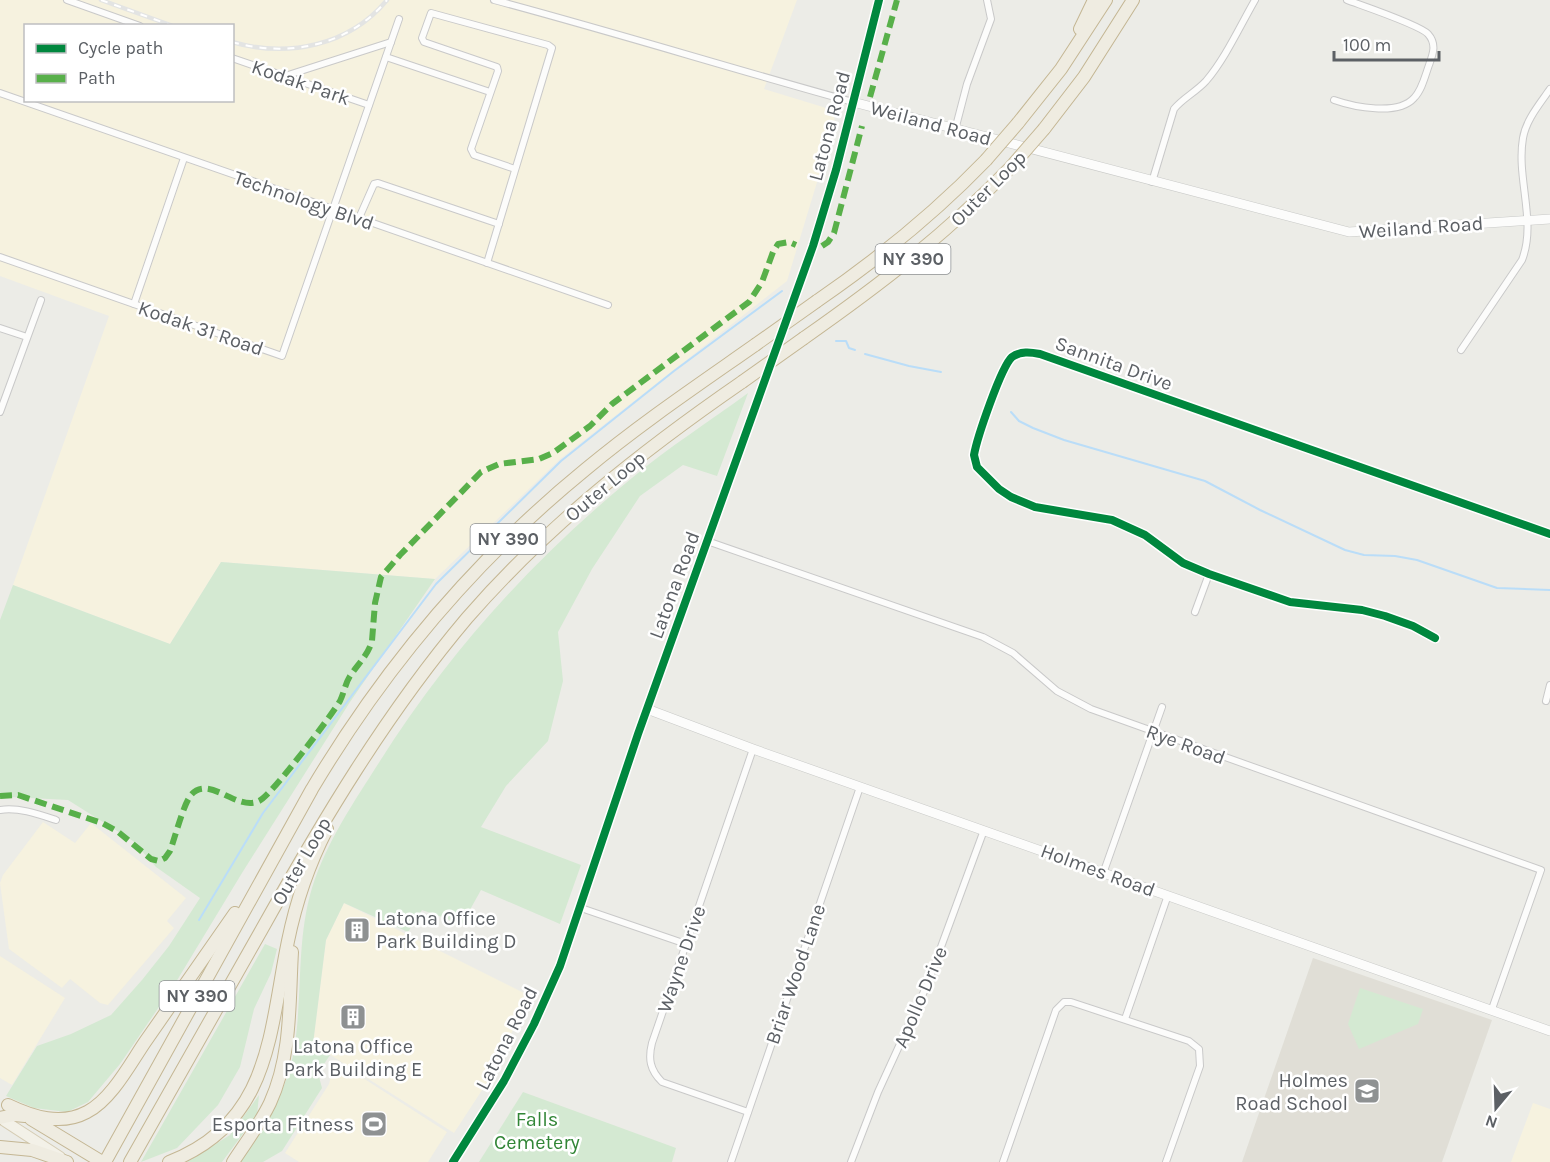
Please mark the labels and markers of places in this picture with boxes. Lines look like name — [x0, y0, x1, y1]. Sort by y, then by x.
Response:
place label: Latona Office Park Building D — [376, 907, 517, 953]
building icon: Latona Office Park Building D — [342, 915, 372, 945]
building icon: Latona Office Park Building E — [338, 1002, 368, 1032]
place label: Latona Office Park Building E — [284, 1035, 422, 1081]
place label: Holmes Road School — [1235, 1069, 1348, 1115]
school or university icon: Holmes Road School — [1352, 1076, 1382, 1106]
sports icon: Esporta Fitness — [359, 1109, 389, 1139]
place label: Esporta Fitness — [212, 1113, 354, 1136]

